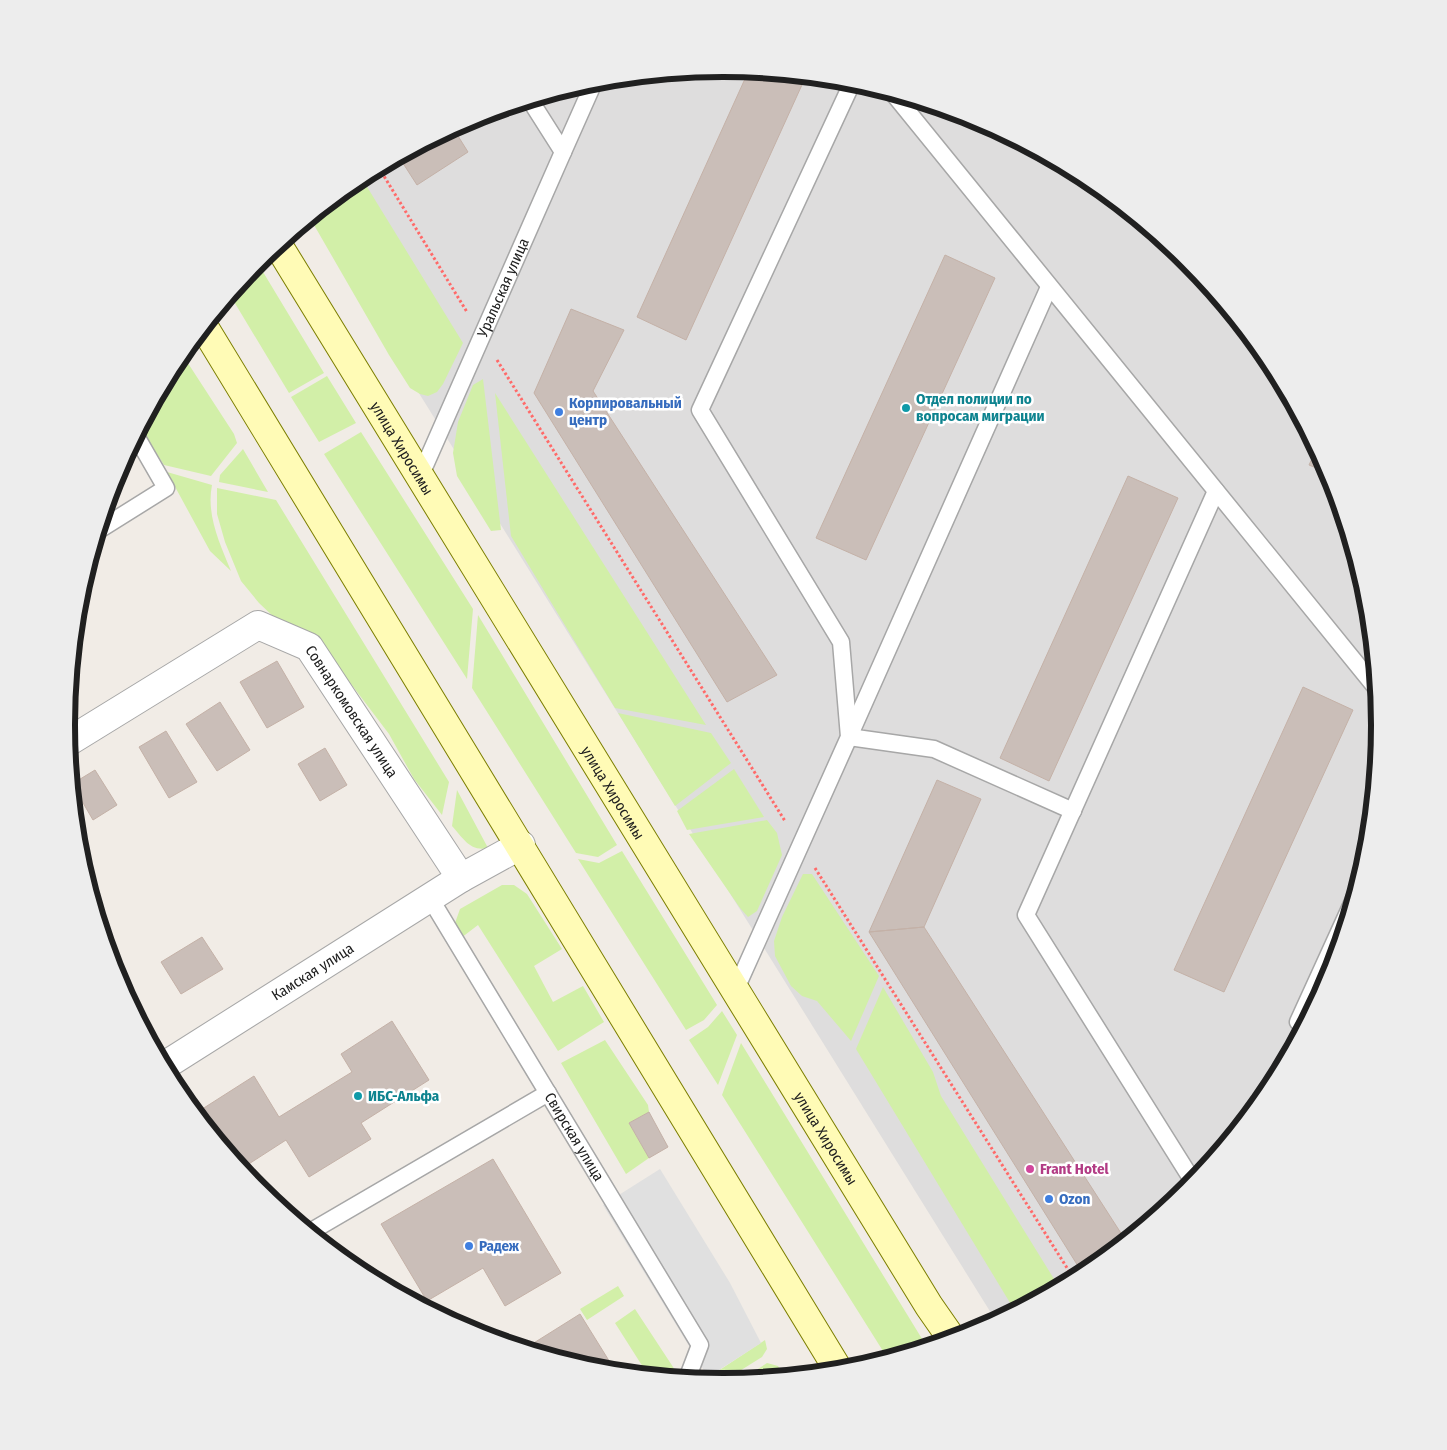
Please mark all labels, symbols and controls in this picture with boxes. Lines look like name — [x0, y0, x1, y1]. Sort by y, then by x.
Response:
street label: Уральская улица — [473, 235, 533, 341]
place label: Отдел полиции по вопросам миграции — [916, 390, 1045, 425]
place label: Корпировальный центр — [569, 394, 682, 429]
street label: улица Хиросимы — [366, 398, 437, 498]
marker: Отдел полиции по вопросам миграции — [900, 402, 912, 414]
marker: Корпировальный центр — [553, 406, 565, 418]
street label: Совнаркомовская улица — [301, 642, 402, 781]
street label: улица Хиросимы — [577, 743, 648, 843]
street label: Камская улица — [268, 939, 357, 1004]
place label: ИБС-Альфа — [368, 1087, 440, 1105]
street label: Свирская улица — [541, 1089, 608, 1184]
street label: улица Хиросимы — [790, 1089, 861, 1188]
marker: ИБС-Альфа — [352, 1090, 364, 1102]
place label: Frant Hotel — [1040, 1160, 1110, 1178]
marker: Frant Hotel — [1024, 1163, 1036, 1175]
place label: Ozon — [1059, 1190, 1090, 1208]
marker: Ozon — [1043, 1193, 1055, 1205]
place label: Радеж — [479, 1237, 520, 1255]
marker: Радеж — [463, 1240, 475, 1252]

